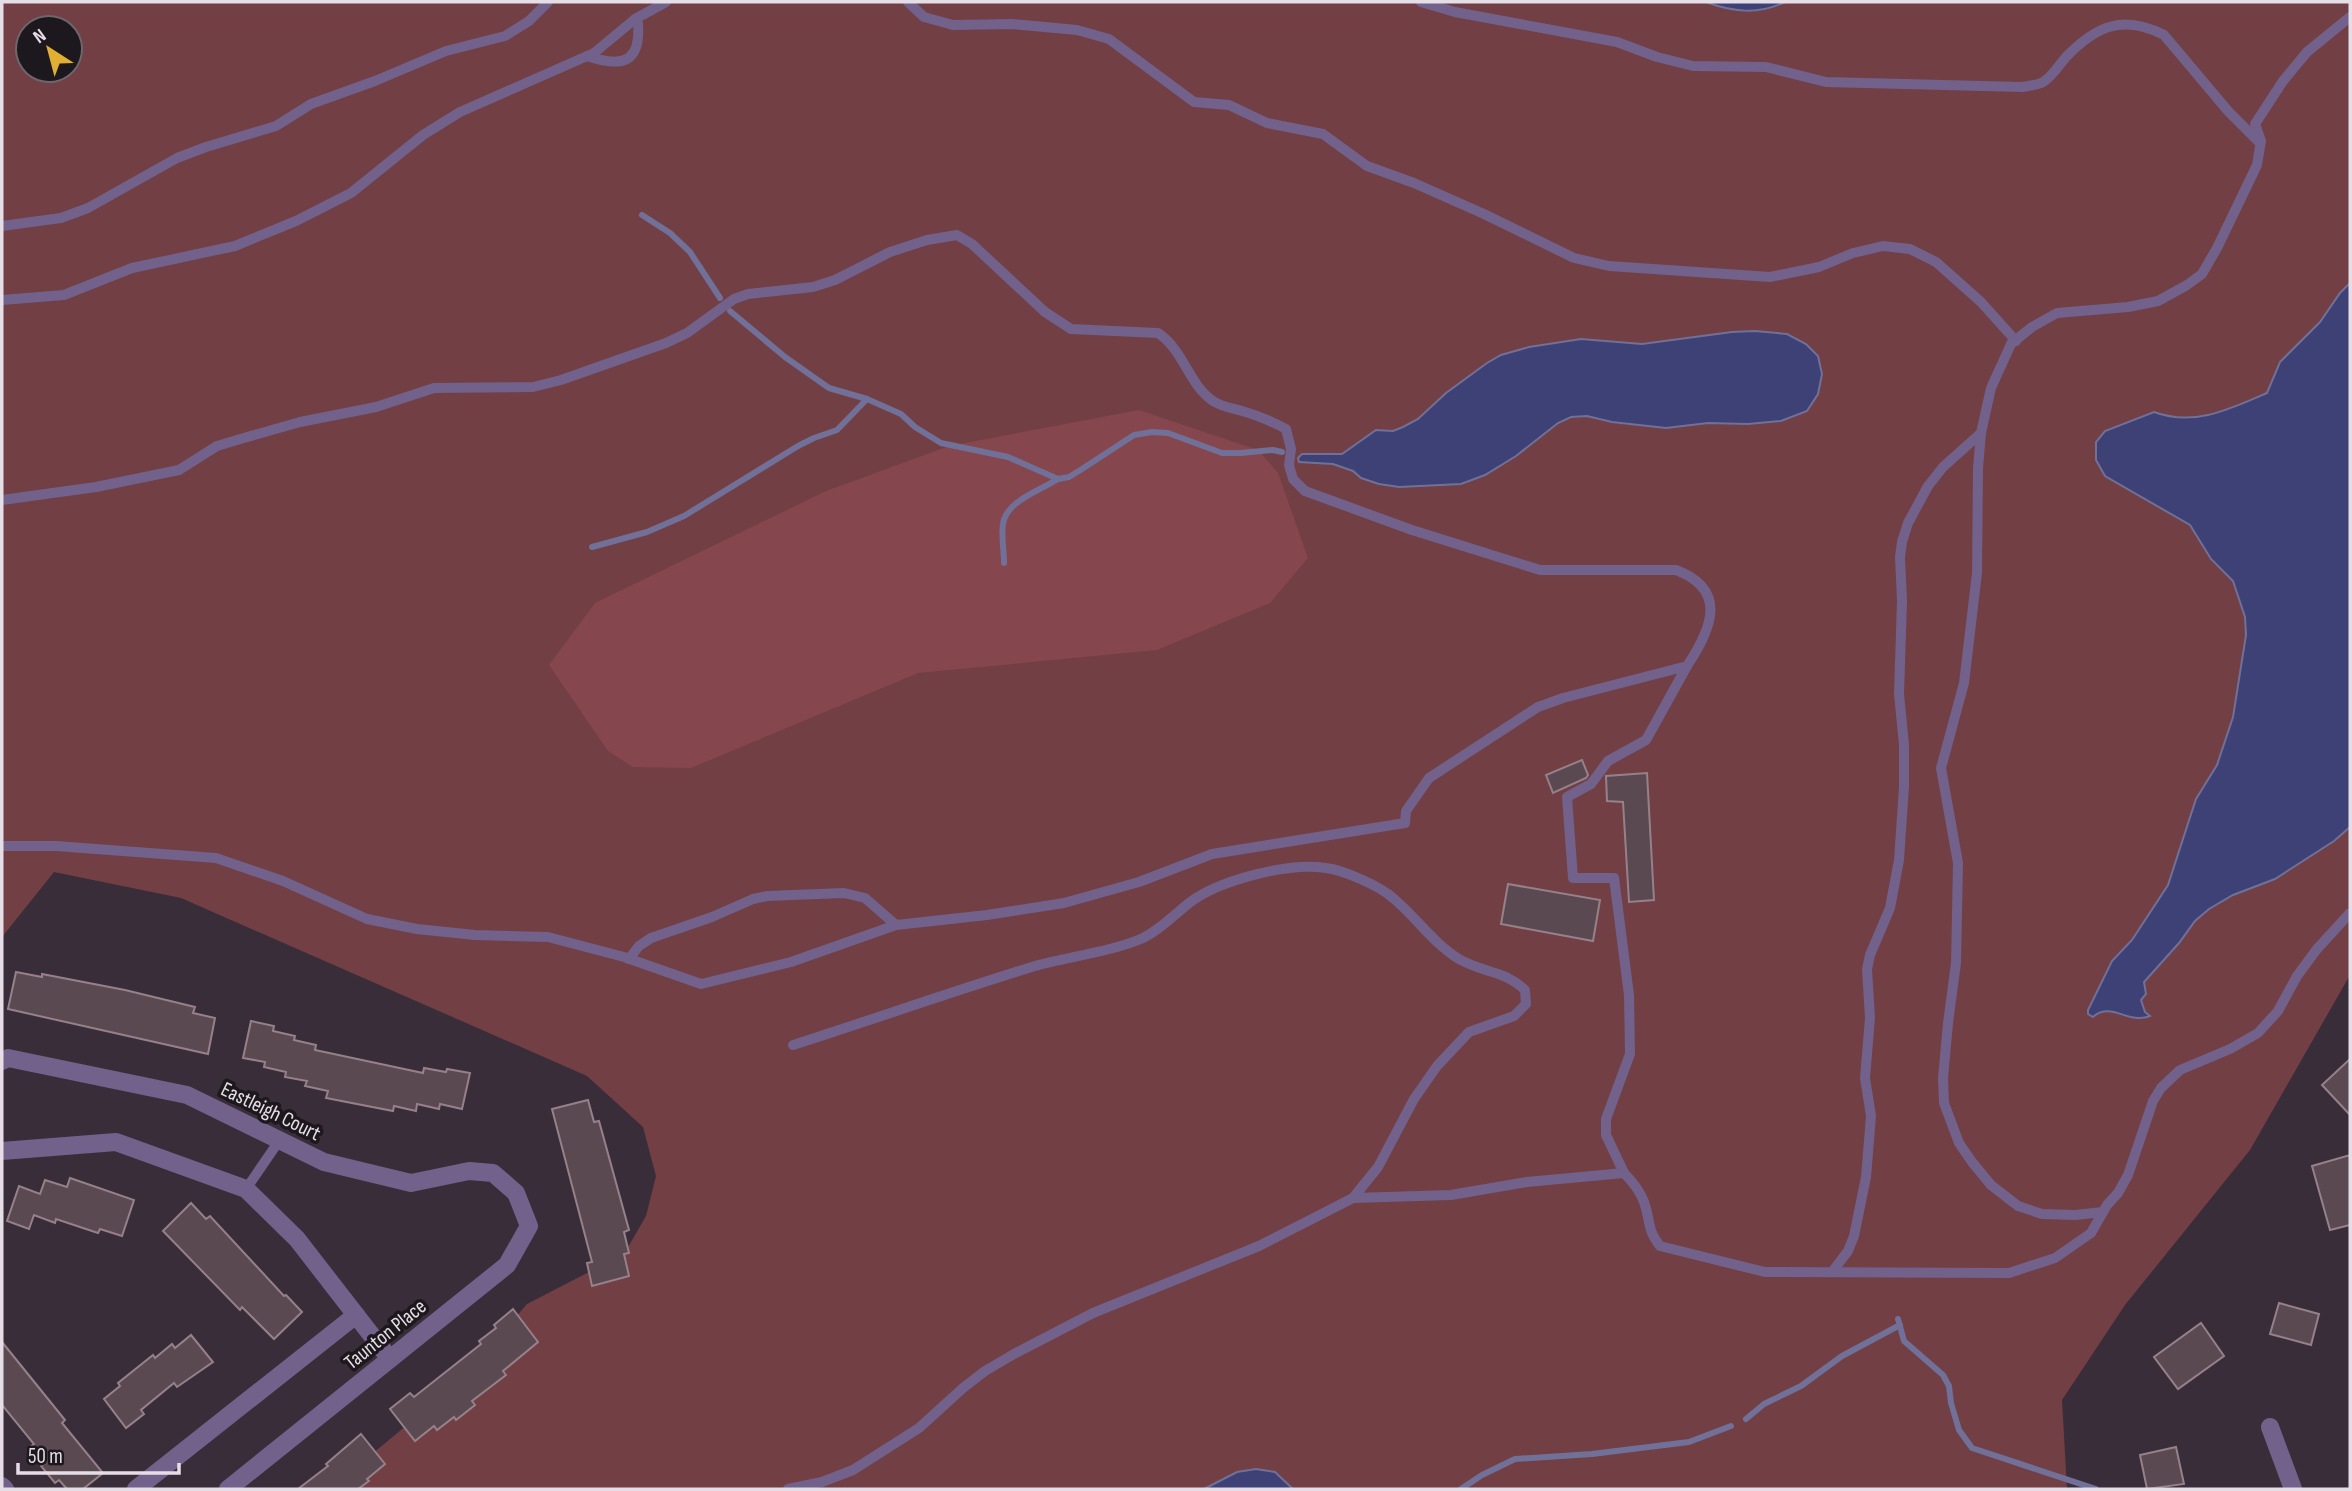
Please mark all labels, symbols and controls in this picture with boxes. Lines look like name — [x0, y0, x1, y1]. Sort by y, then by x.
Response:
north arrow — [14, 14, 84, 84]
text: N — [29, 24, 51, 49]
street label: Eastleigh Court — [217, 1077, 325, 1146]
street label: Taunton Place — [339, 1294, 431, 1375]
scale bar — [18, 1432, 178, 1476]
text: 50 m — [28, 1444, 63, 1469]

